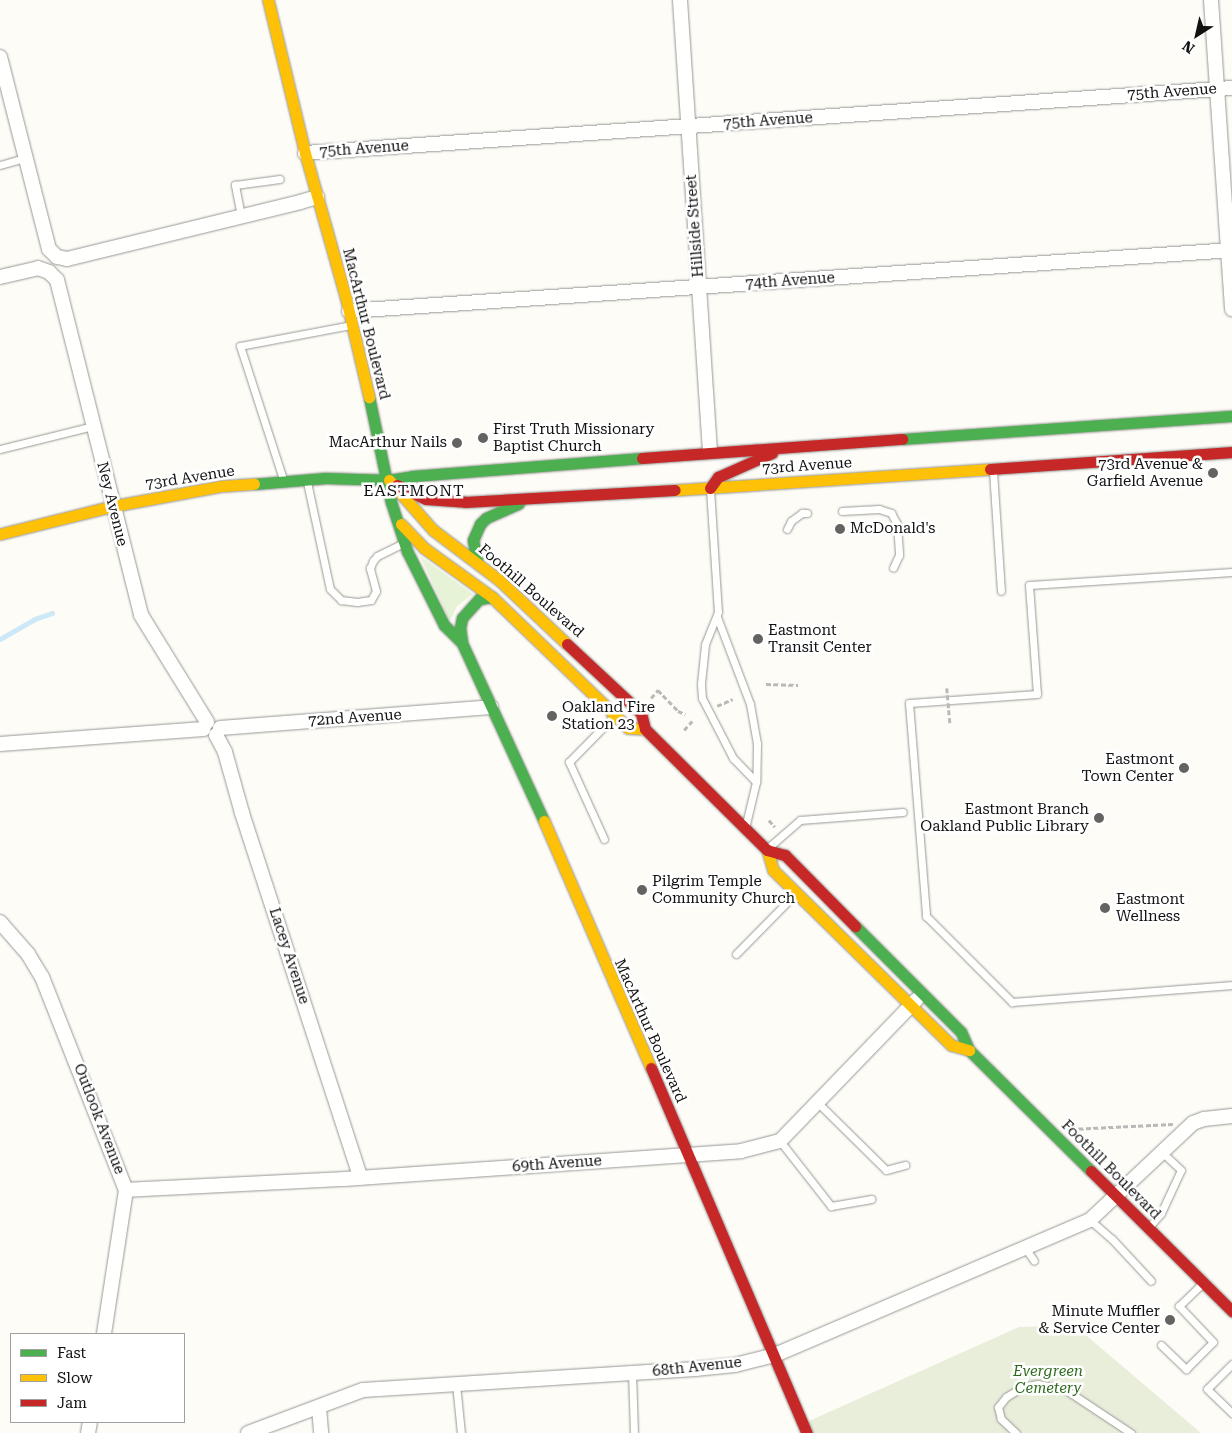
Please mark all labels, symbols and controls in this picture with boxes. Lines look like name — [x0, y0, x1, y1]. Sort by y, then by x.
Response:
north arrow — [1172, 10, 1222, 60]
text: N — [1179, 38, 1197, 57]
street label: 75th Avenue — [1127, 80, 1217, 104]
street label: 75th Avenue — [723, 109, 813, 133]
street label: 75th Avenue — [319, 137, 409, 161]
street label: Hillside Street — [682, 174, 708, 278]
street label: MacArthur Boulevard — [338, 246, 394, 402]
street label: 74th Avenue — [745, 269, 835, 293]
place label: First Truth Missionary Baptist Church — [493, 420, 654, 455]
marker: First Truth Missionary Baptist Church — [477, 432, 489, 444]
place label: MacArthur Nails — [329, 434, 447, 452]
marker: MacArthur Nails — [451, 437, 463, 449]
street label: 73rd Avenue — [761, 454, 853, 478]
place label: 73rd Avenue & Garfield Avenue — [1087, 455, 1203, 490]
street label: Ney Avenue — [93, 460, 131, 548]
street label: 73rd Avenue — [144, 462, 236, 494]
marker: 73rd Avenue & Garfield Avenue — [1207, 467, 1219, 479]
district label: EASTMONT — [362, 481, 466, 501]
place label: McDonald's — [850, 520, 935, 538]
marker: McDonald's — [834, 523, 846, 535]
street label: Foothill Boulevard — [475, 540, 587, 642]
place label: Eastmont Transit Center — [768, 621, 872, 656]
marker: Eastmont Transit Center — [752, 633, 764, 645]
place label: Oakland Fire Station 23 — [562, 698, 655, 733]
street label: 72nd Avenue — [308, 706, 402, 730]
marker: Oakland Fire Station 23 — [546, 710, 558, 722]
place label: Eastmont Town Center — [1082, 750, 1174, 785]
marker: Eastmont Town Center — [1178, 762, 1190, 774]
place label: Eastmont Branch Oakland Public Library — [920, 800, 1089, 835]
marker: Eastmont Branch Oakland Public Library — [1093, 812, 1105, 824]
place label: Pilgrim Temple Community Church — [652, 872, 795, 907]
marker: Pilgrim Temple Community Church — [636, 884, 648, 896]
place label: Eastmont Wellness — [1116, 890, 1185, 925]
marker: Eastmont Wellness — [1098, 901, 1112, 915]
street label: Lacey Avenue — [265, 906, 313, 1006]
street label: MacArthur Boulevard — [610, 956, 690, 1106]
street label: Outlook Avenue — [70, 1061, 128, 1177]
street label: Foothill Boulevard — [1057, 1116, 1165, 1224]
street label: 69th Avenue — [512, 1152, 602, 1176]
place label: Minute Muffler & Service Center — [1038, 1302, 1160, 1337]
marker: Minute Muffler & Service Center — [1164, 1314, 1176, 1326]
legend — [10, 1333, 185, 1423]
text: Fast — [57, 1344, 86, 1362]
street label: 68th Avenue — [651, 1353, 743, 1381]
park label: Evergreen Cemetery — [1013, 1362, 1083, 1397]
text: Slow — [57, 1369, 92, 1387]
text: Jam — [57, 1394, 87, 1412]

